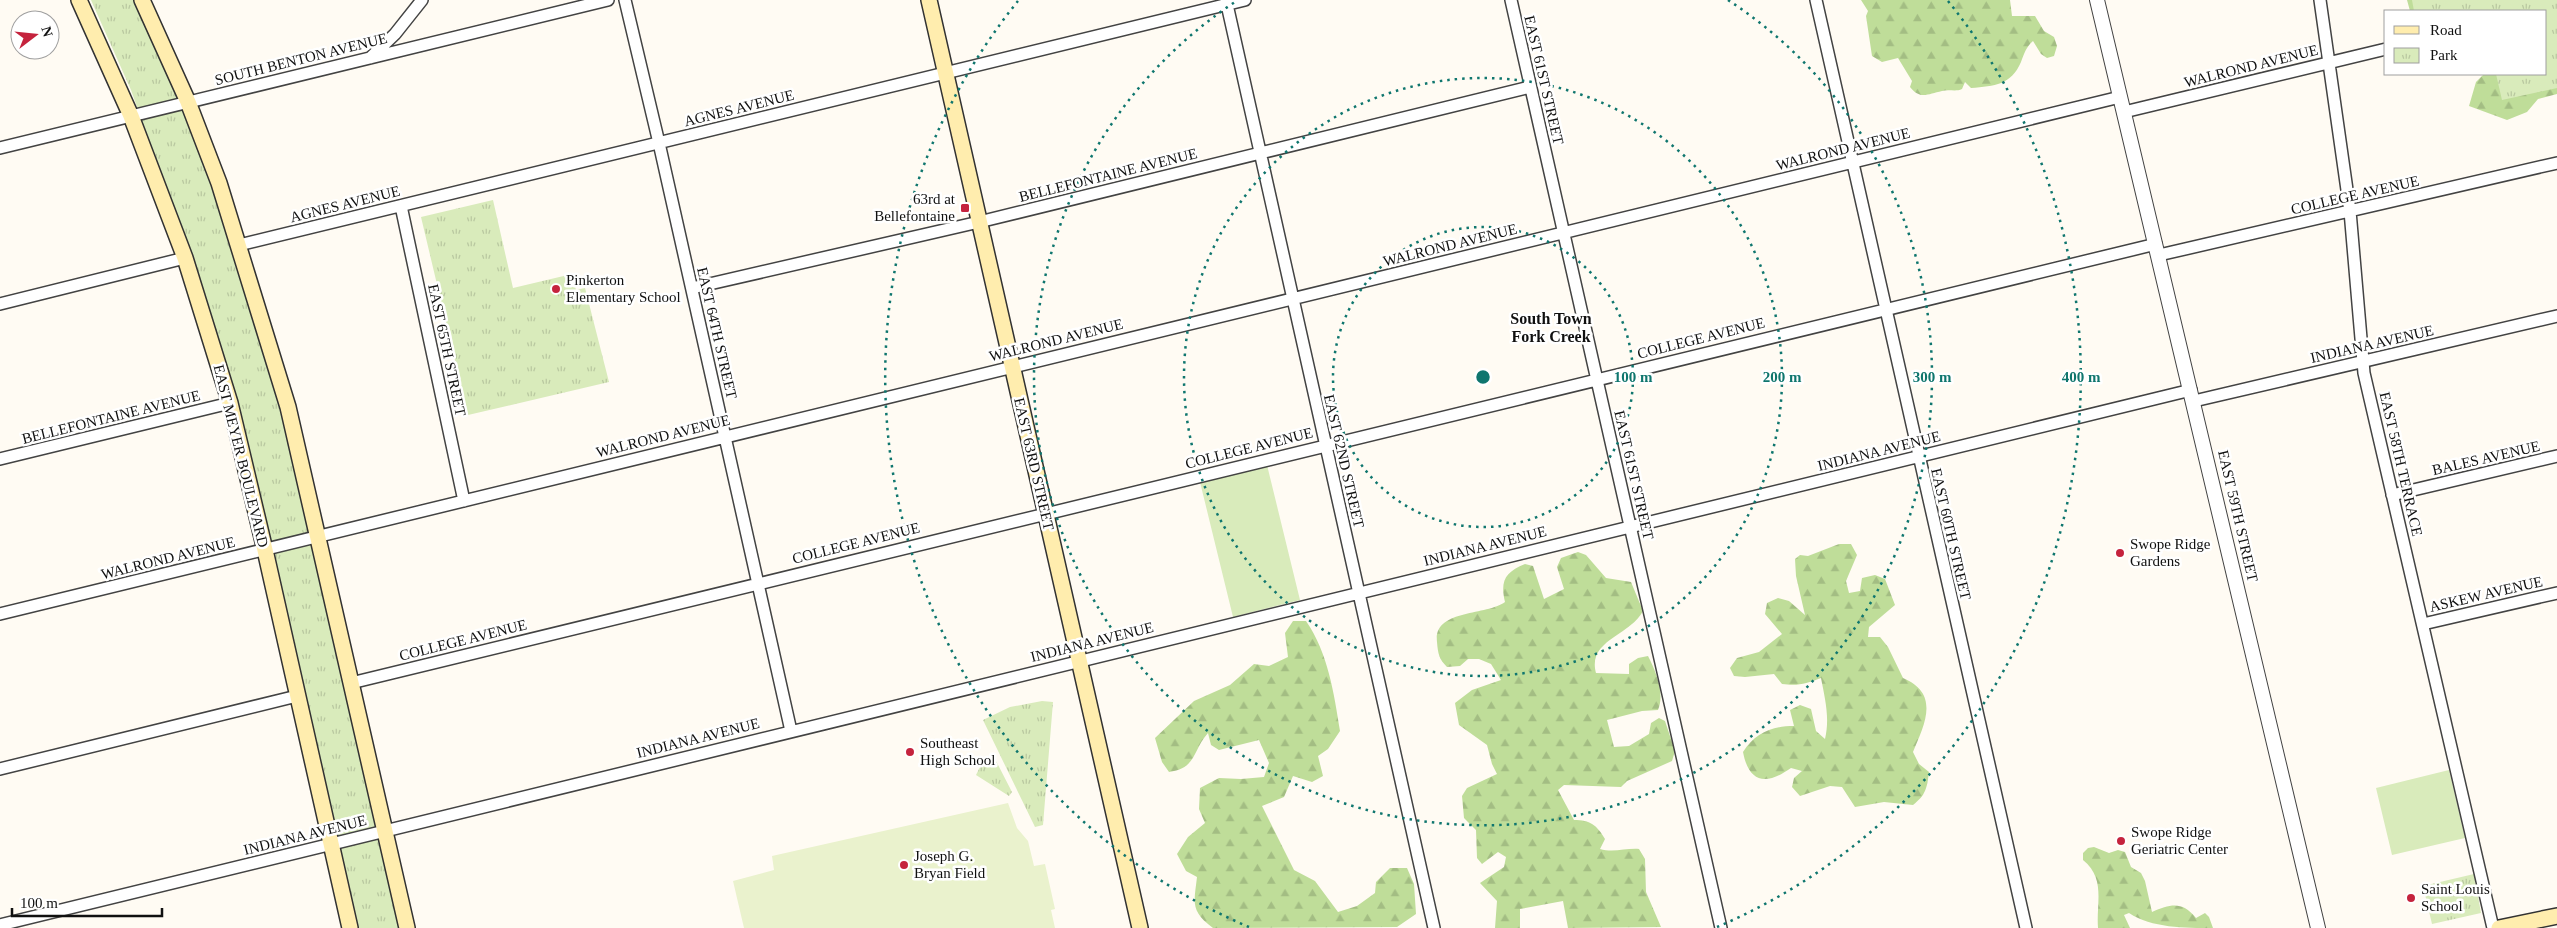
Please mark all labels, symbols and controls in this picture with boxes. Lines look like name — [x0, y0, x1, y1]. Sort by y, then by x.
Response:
north arrow — [10, 10, 60, 60]
legend — [2384, 10, 2547, 75]
street label: EAST 61ST STREET — [1521, 14, 1567, 146]
text: Road — [2430, 22, 2462, 38]
text: N — [38, 25, 56, 38]
street label: SOUTH BENTON AVENUE — [213, 30, 389, 88]
street label: WALROND AVENUE — [2182, 42, 2320, 90]
text: Park — [2430, 47, 2458, 63]
street label: AGNES AVENUE — [682, 87, 796, 129]
street label: WALROND AVENUE — [1774, 125, 1912, 173]
street label: BELLEFONTAINE AVENUE — [1017, 145, 1199, 205]
street label: COLLEGE AVENUE — [2289, 172, 2421, 218]
street label: AGNES AVENUE — [288, 183, 402, 225]
place label: 63rd at Bellefontaine — [874, 191, 956, 224]
marker: 63rd at Bellefontaine — [959, 202, 971, 214]
street label: WALROND AVENUE — [1381, 221, 1519, 269]
street label: EAST 64TH STREET — [694, 266, 740, 400]
place label: Pinkerton Elementary School — [566, 272, 681, 305]
street label: EAST 65TH STREET — [425, 282, 469, 418]
marker: Pinkerton Elementary School — [550, 283, 562, 295]
district label: South Town Fork Creek — [1510, 310, 1592, 345]
street label: COLLEGE AVENUE — [1636, 314, 1766, 362]
street label: WALROND AVENUE — [987, 316, 1125, 364]
street label: INDIANA AVENUE — [2309, 322, 2435, 366]
street label: EAST MEYER BOULEVARD — [211, 363, 272, 549]
centre of rings — [1474, 368, 1492, 386]
text: 100 m — [1614, 369, 1653, 385]
text: 200 m — [1763, 369, 1802, 385]
text: 300 m — [1913, 369, 1952, 385]
text: 400 m — [2062, 369, 2101, 385]
street label: BELLEFONTAINE AVENUE — [20, 387, 202, 447]
street label: EAST 58TH TERRACE — [2377, 390, 2425, 538]
street label: EAST 62ND STREET — [1321, 393, 1367, 529]
street label: EAST 63RD STREET — [1011, 396, 1057, 532]
street label: EAST 61ST STREET — [1611, 409, 1657, 541]
street label: WALROND AVENUE — [594, 412, 732, 460]
street label: COLLEGE AVENUE — [1184, 424, 1314, 472]
street label: INDIANA AVENUE — [1816, 428, 1942, 474]
street label: BALES AVENUE — [2431, 438, 2541, 478]
street label: EAST 59TH STREET — [2215, 449, 2261, 583]
street label: EAST 60TH STREET — [1928, 467, 1974, 601]
street label: COLLEGE AVENUE — [791, 519, 921, 567]
street label: INDIANA AVENUE — [1422, 523, 1548, 569]
street label: WALROND AVENUE — [99, 534, 237, 582]
place label: Swope Ridge Gardens — [2130, 536, 2211, 569]
marker: Swope Ridge Gardens — [2114, 547, 2126, 559]
street label: ASKEW AVENUE — [2428, 573, 2544, 615]
street label: COLLEGE AVENUE — [398, 616, 528, 664]
street label: INDIANA AVENUE — [1029, 619, 1155, 665]
street label: INDIANA AVENUE — [635, 715, 761, 761]
place label: Southeast High School — [920, 735, 995, 768]
marker: Southeast High School — [904, 746, 916, 758]
street label: INDIANA AVENUE — [242, 812, 368, 858]
place label: Swope Ridge Geriatric Center — [2131, 824, 2228, 857]
marker: Swope Ridge Geriatric Center — [2115, 835, 2127, 847]
place label: Joseph G. Bryan Field — [914, 848, 986, 881]
marker: Joseph G. Bryan Field — [898, 859, 910, 871]
place label: Saint Louis School — [2421, 881, 2490, 914]
scale bar — [12, 886, 162, 918]
marker: Saint Louis School — [2405, 892, 2417, 904]
text: 100 m — [20, 895, 58, 911]

